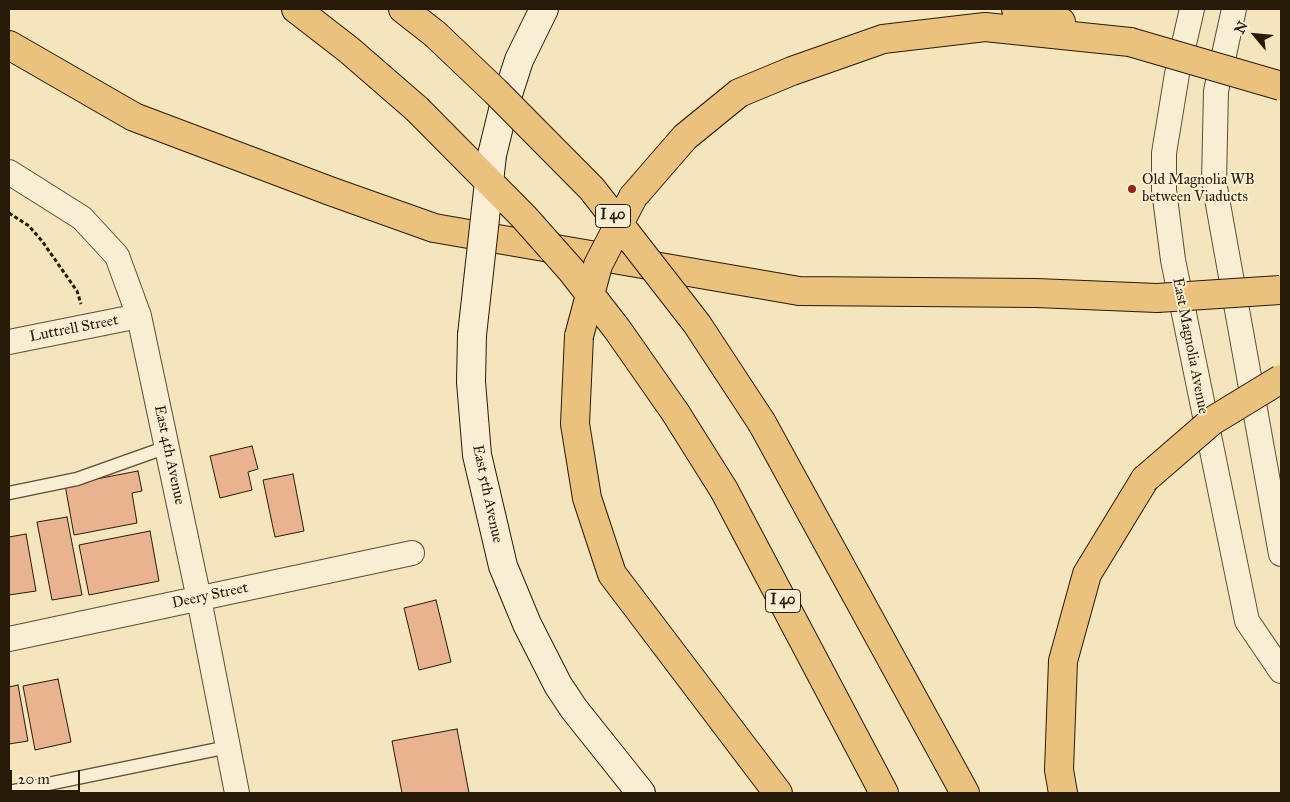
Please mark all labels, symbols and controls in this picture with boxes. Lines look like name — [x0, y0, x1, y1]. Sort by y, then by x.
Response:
north arrow — [1230, 10, 1280, 60]
text: N — [1231, 18, 1252, 37]
place label: Old Magnolia WB between Viaducts — [1142, 171, 1255, 206]
marker: Old Magnolia WB between Viaducts — [1126, 183, 1138, 195]
road number: I 40 — [596, 205, 630, 228]
street label: East Magnolia Avenue — [1168, 276, 1212, 416]
street label: Luttrell Street — [28, 312, 120, 346]
street label: East 4th Avenue — [150, 404, 188, 506]
street label: East 5th Avenue — [468, 443, 506, 545]
street label: Deery Street — [170, 579, 250, 613]
road number: I 40 — [766, 590, 800, 612]
scale bar — [12, 760, 82, 792]
text: 20 m — [18, 770, 50, 788]

